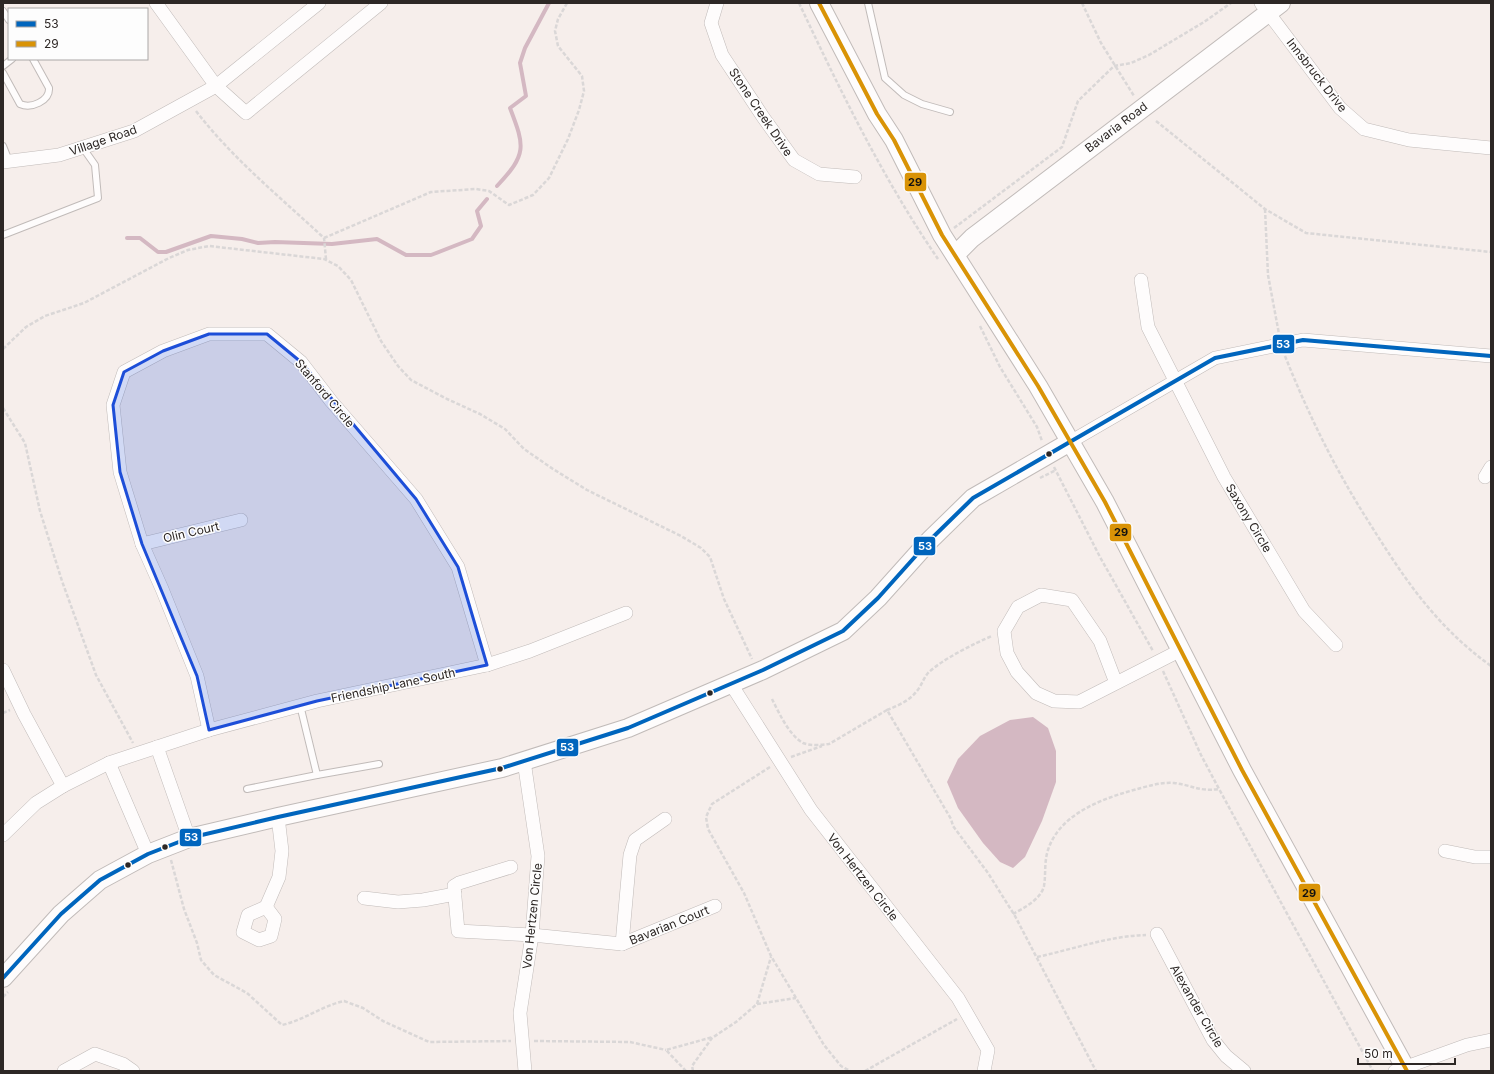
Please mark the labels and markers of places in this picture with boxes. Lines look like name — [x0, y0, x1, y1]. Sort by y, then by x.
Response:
unlabelled marker — [1044, 449, 1054, 459]
unlabelled marker — [705, 688, 715, 698]
unlabelled marker — [495, 764, 505, 774]
unlabelled marker — [160, 842, 170, 852]
unlabelled marker — [123, 860, 133, 870]

